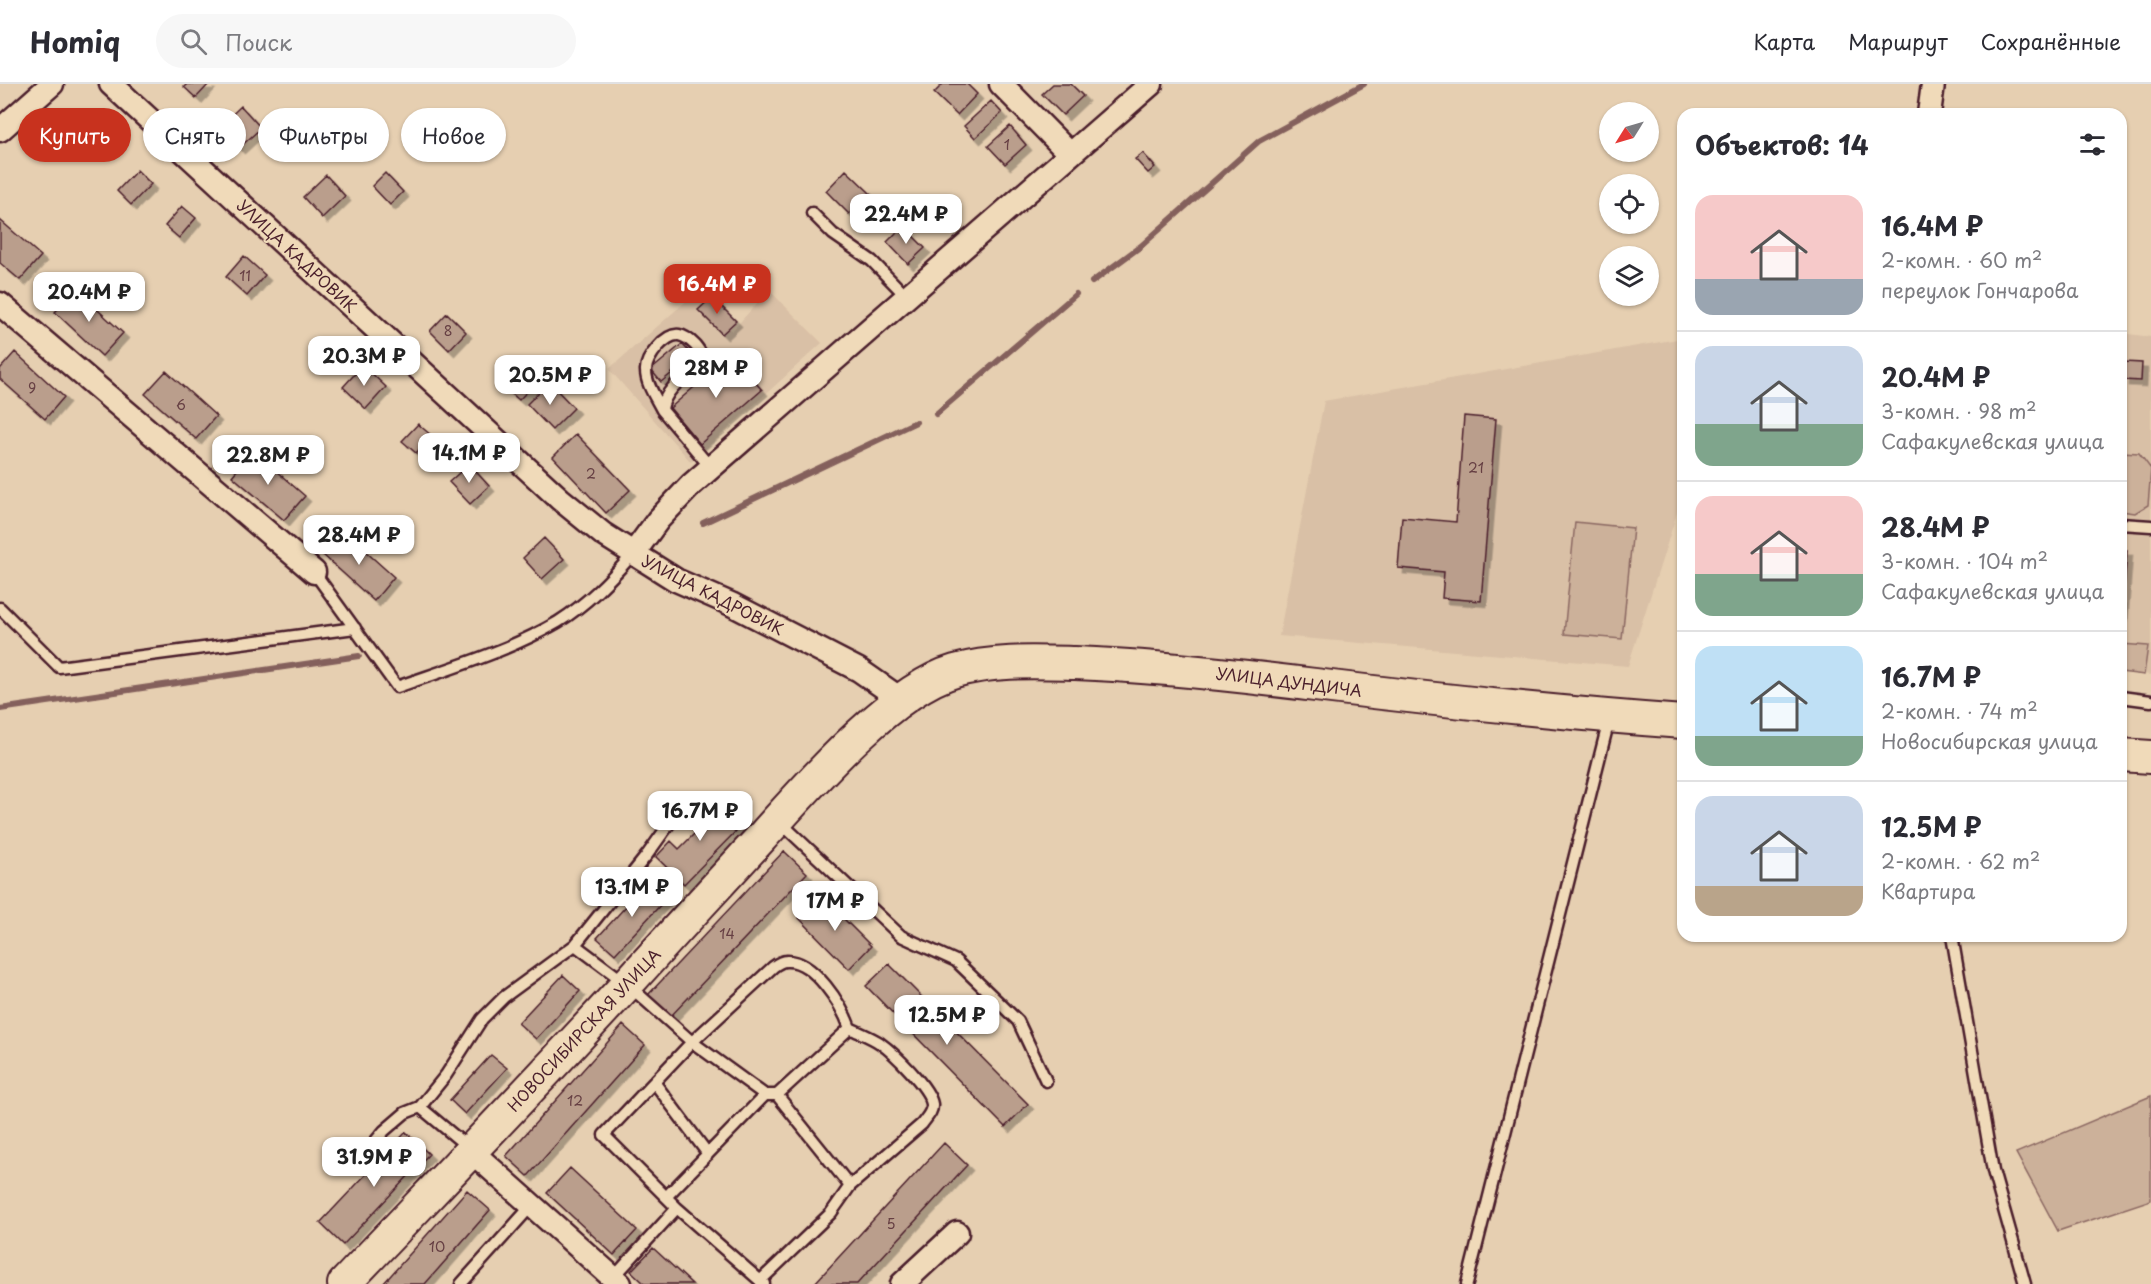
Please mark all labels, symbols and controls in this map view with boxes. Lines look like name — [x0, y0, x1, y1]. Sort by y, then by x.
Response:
search box — [156, 14, 576, 68]
text: Homiq — [30, 20, 120, 63]
icon: search — [177, 25, 210, 58]
text: Поиск — [225, 25, 292, 58]
text: Карта — [1754, 25, 1815, 57]
text: Маршрут — [1848, 25, 1948, 57]
text: Сохранённые — [1981, 25, 2121, 57]
north arrow — [1599, 102, 1659, 162]
map controls — [1599, 102, 1659, 306]
chip: Купить — [18, 108, 131, 162]
chip: Снять — [143, 108, 246, 162]
chip: Фильтры — [258, 108, 389, 162]
chip: Новое — [401, 108, 506, 162]
text: Объектов: 14 — [1695, 125, 1869, 164]
icon: filters — [2076, 128, 2109, 161]
house number: 1 — [1004, 134, 1010, 155]
button: locate — [1599, 174, 1659, 234]
street label: УЛИЦА КАДРОВИК — [232, 193, 363, 317]
pin: 22.4M ₽ — [851, 194, 961, 245]
text: 22.4M ₽ — [864, 198, 948, 228]
text: 16.4M ₽ — [1881, 206, 1983, 245]
icon: home — [1743, 219, 1815, 291]
text: 2-комн. · 60 m² — [1881, 245, 2042, 275]
button: layers — [1599, 246, 1659, 306]
pin: 16.4M ₽ — [662, 264, 772, 315]
house number: 11 — [239, 265, 251, 286]
text: 16.4M ₽ — [678, 268, 756, 298]
pin: 20.4M ₽ — [34, 272, 144, 323]
text: переулок Гончарова — [1881, 275, 2079, 305]
text: 20.4M ₽ — [47, 276, 131, 306]
house number: 8 — [444, 320, 452, 341]
pin: 20.3M ₽ — [309, 336, 419, 387]
text: 20.3M ₽ — [322, 340, 406, 370]
pin: 28M ₽ — [674, 348, 758, 399]
text: 28M ₽ — [684, 352, 748, 382]
pin: 20.5M ₽ — [495, 355, 605, 406]
text: 20.4M ₽ — [1881, 357, 1990, 396]
text: 20.5M ₽ — [508, 359, 592, 389]
icon: home — [1743, 370, 1815, 442]
house number: 9 — [28, 377, 36, 398]
house number: 6 — [176, 394, 186, 415]
text: 3-комн. · 98 m² — [1881, 396, 2037, 426]
text: Сафакулевская улица — [1881, 426, 2104, 456]
pin: 14.1M ₽ — [414, 433, 524, 484]
pin: 22.8M ₽ — [213, 435, 323, 486]
text: 14.1M ₽ — [432, 437, 506, 467]
text: 22.8M ₽ — [226, 439, 310, 469]
house number: 21 — [1468, 457, 1484, 478]
house number: 2 — [586, 463, 596, 484]
text: 28.4M ₽ — [1881, 507, 1989, 546]
pin: 28.4M ₽ — [304, 515, 414, 566]
text: 28.4M ₽ — [317, 519, 401, 549]
icon: home — [1743, 520, 1815, 592]
text: 3-комн. · 104 m² — [1881, 546, 2048, 576]
street label: УЛИЦА КАДРОВИК — [638, 548, 789, 640]
text: Сафакулевская улица — [1881, 576, 2104, 606]
text: 16.7M ₽ — [1881, 657, 1981, 696]
street label: УЛИЦА ДУНДИЧА — [1215, 660, 1364, 702]
icon: home — [1743, 670, 1815, 742]
text: 2-комн. · 74 m² — [1881, 696, 2038, 726]
text: Новосибирская улица — [1881, 726, 2098, 756]
pin: 16.7M ₽ — [645, 791, 755, 842]
text: 16.7M ₽ — [662, 795, 738, 825]
text: 12.5M ₽ — [1881, 807, 1981, 846]
icon: home — [1743, 820, 1815, 892]
text: 2-комн. · 62 m² — [1881, 846, 2040, 876]
pin: 13.1M ₽ — [577, 867, 687, 918]
text: 13.1M ₽ — [595, 871, 669, 901]
text: Квартира — [1881, 876, 1975, 906]
pin: 17M ₽ — [793, 881, 877, 932]
text: 17M ₽ — [806, 885, 864, 915]
house number: 14 — [719, 923, 735, 944]
street label: НОВОСИБИРСКАЯ УЛИЦА — [501, 942, 666, 1116]
pin: 12.5M ₽ — [892, 995, 1002, 1046]
text: 12.5M ₽ — [908, 999, 986, 1029]
house number: 12 — [567, 1090, 583, 1111]
pin: 31.9M ₽ — [319, 1137, 429, 1188]
text: 31.9M ₽ — [336, 1141, 412, 1171]
house number: 5 — [886, 1213, 896, 1234]
house number: 10 — [429, 1236, 445, 1257]

